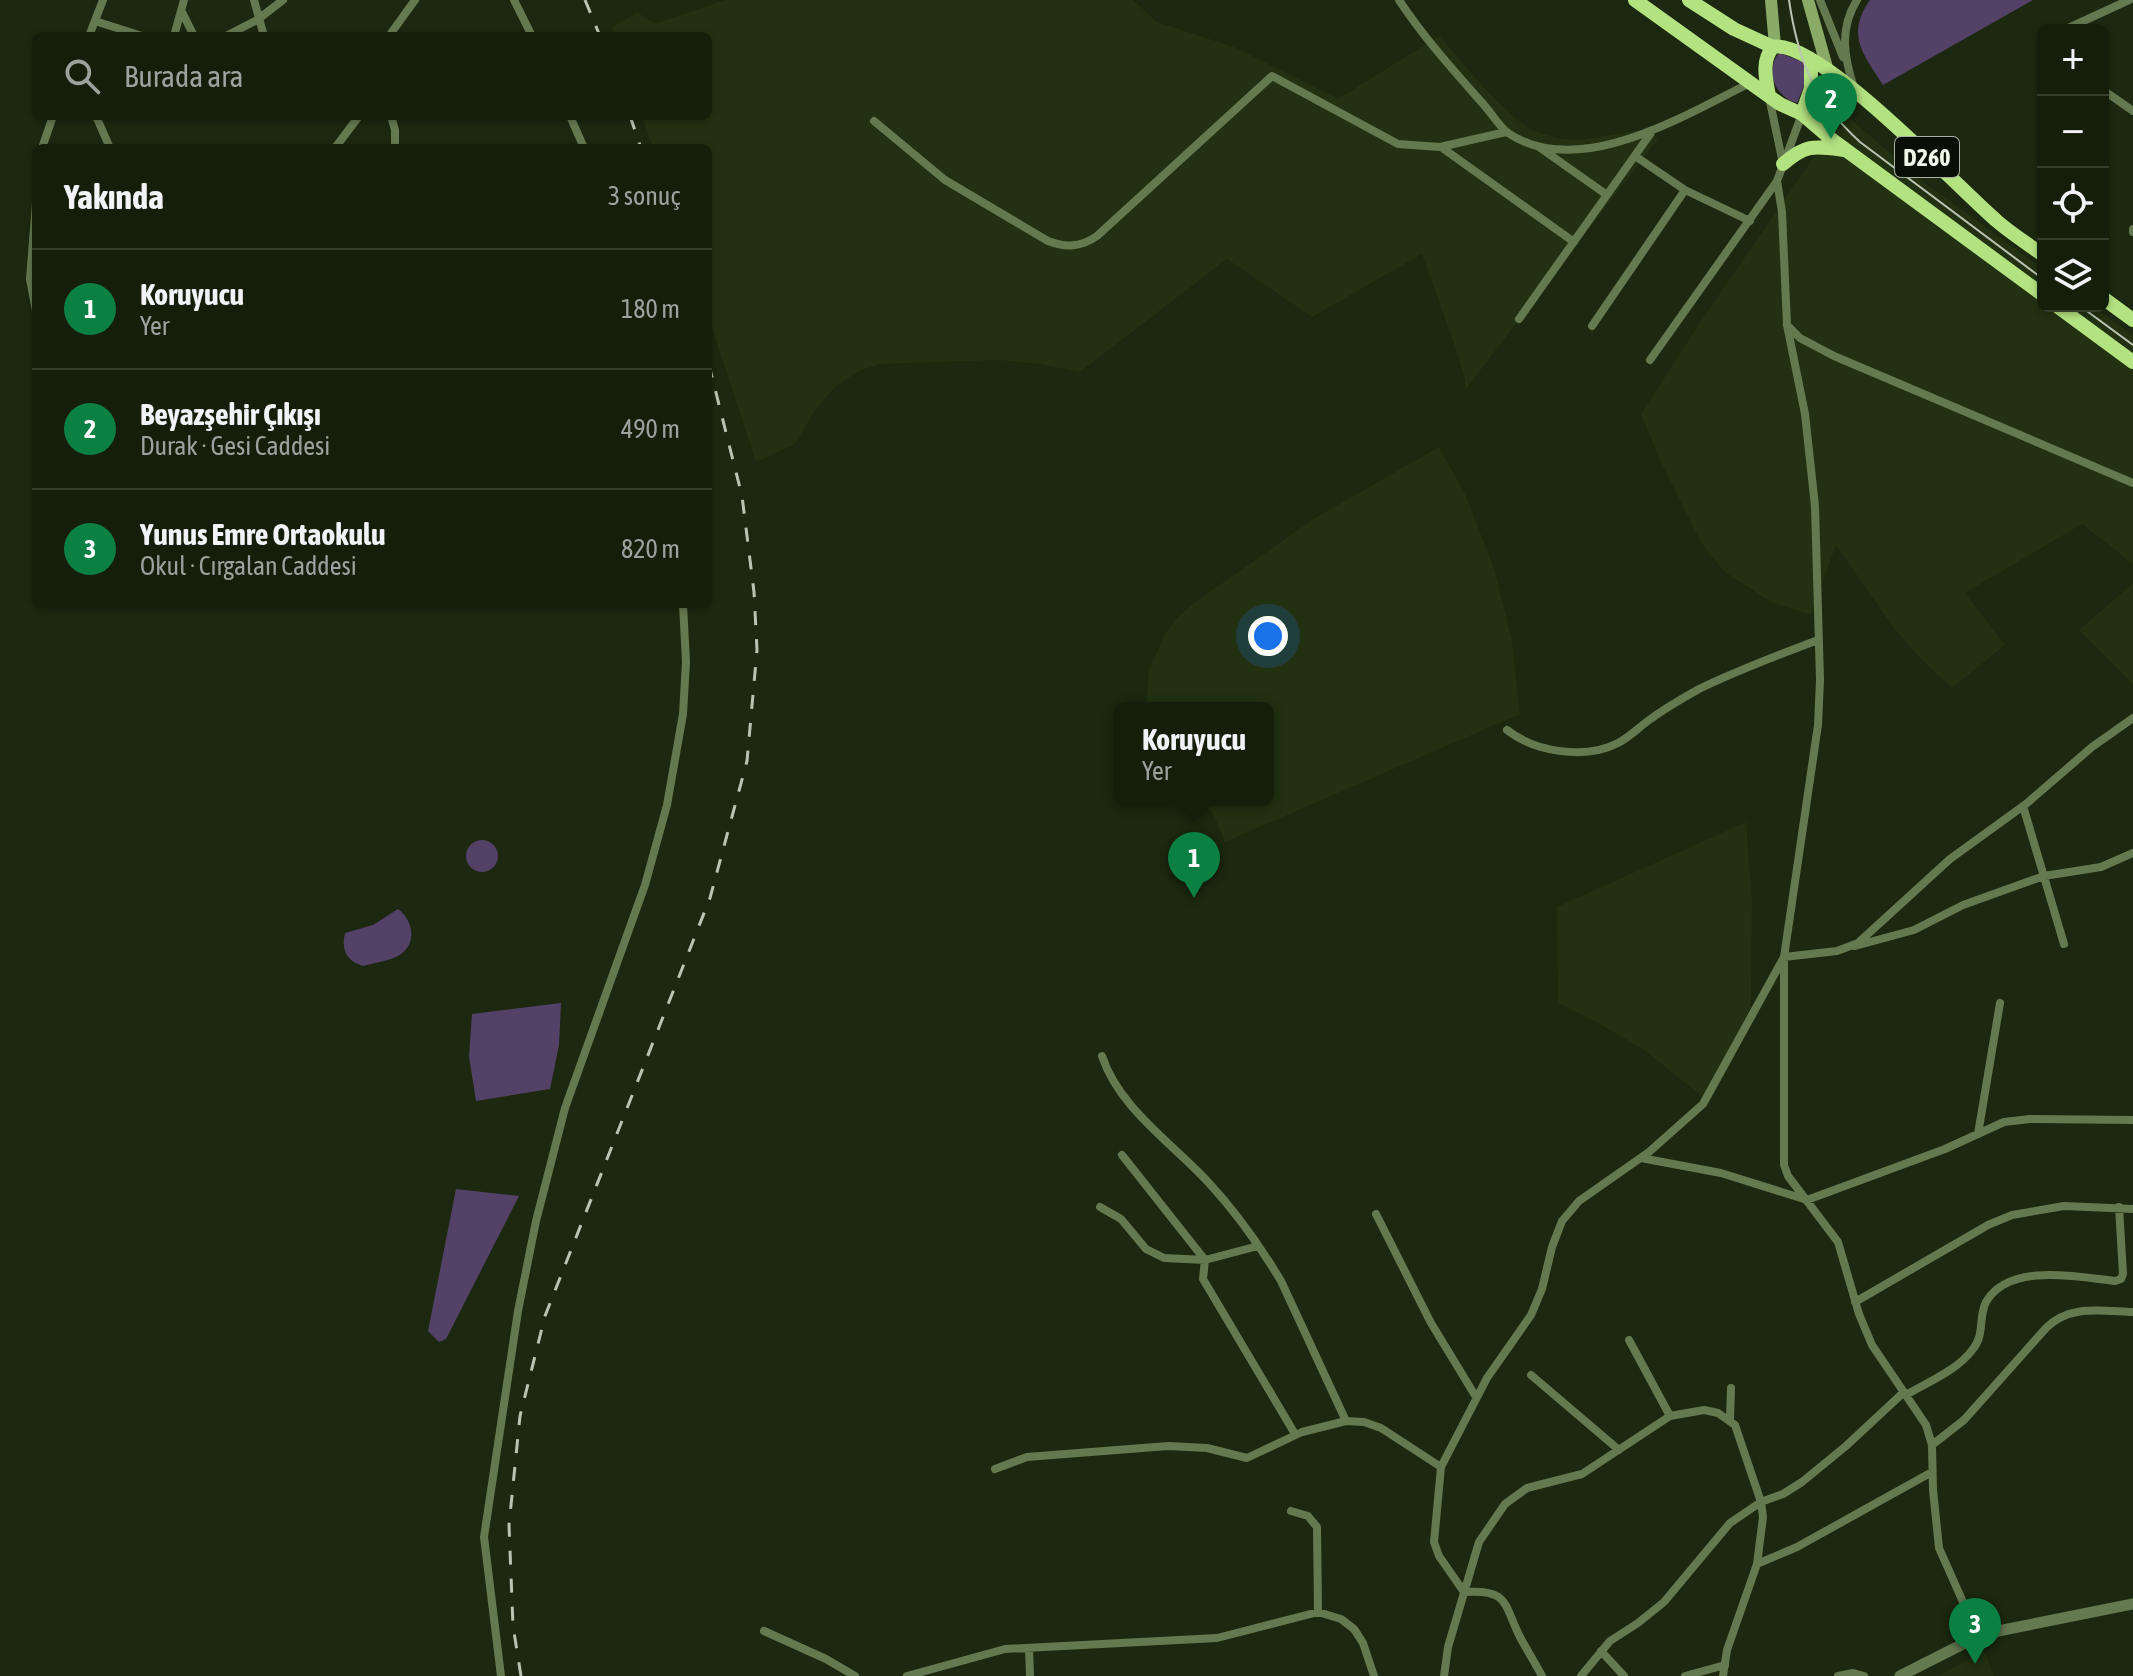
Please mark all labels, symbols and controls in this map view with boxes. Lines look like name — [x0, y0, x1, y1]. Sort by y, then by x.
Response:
map controls — [2037, 24, 2109, 312]
button: + — [2037, 24, 2109, 96]
search box — [32, 32, 712, 120]
icon: search — [60, 54, 104, 98]
text: Burada ara — [124, 59, 243, 93]
pin: 2 — [1805, 73, 1857, 139]
button: − — [2037, 96, 2109, 168]
road number: D260 — [1895, 137, 1959, 177]
button: locate — [2037, 168, 2109, 240]
text: Yakında — [64, 177, 164, 216]
text: 3 sonuç — [608, 181, 680, 211]
button: layers — [2037, 240, 2109, 312]
text: Koruyucu — [140, 277, 244, 311]
text: 1 — [84, 294, 96, 324]
text: 180 m — [621, 294, 680, 324]
text: Yer — [140, 311, 169, 341]
text: Beyazşehir Çıkışı — [140, 397, 321, 431]
text: 2 — [84, 414, 96, 444]
text: 490 m — [621, 414, 680, 444]
text: Durak · Gesi Caddesi — [140, 431, 330, 461]
text: Yunus Emre Ortaokulu — [140, 517, 385, 551]
text: 3 — [84, 534, 96, 564]
text: 820 m — [621, 534, 680, 564]
text: Okul · Cırgalan Caddesi — [140, 551, 357, 581]
your location — [1248, 616, 1288, 656]
popup — [1114, 702, 1274, 806]
text: Koruyucu — [1142, 722, 1246, 756]
text: Yer — [1142, 756, 1171, 786]
pin: 1 — [1168, 832, 1220, 898]
pin: 3 — [1949, 1598, 2001, 1664]

